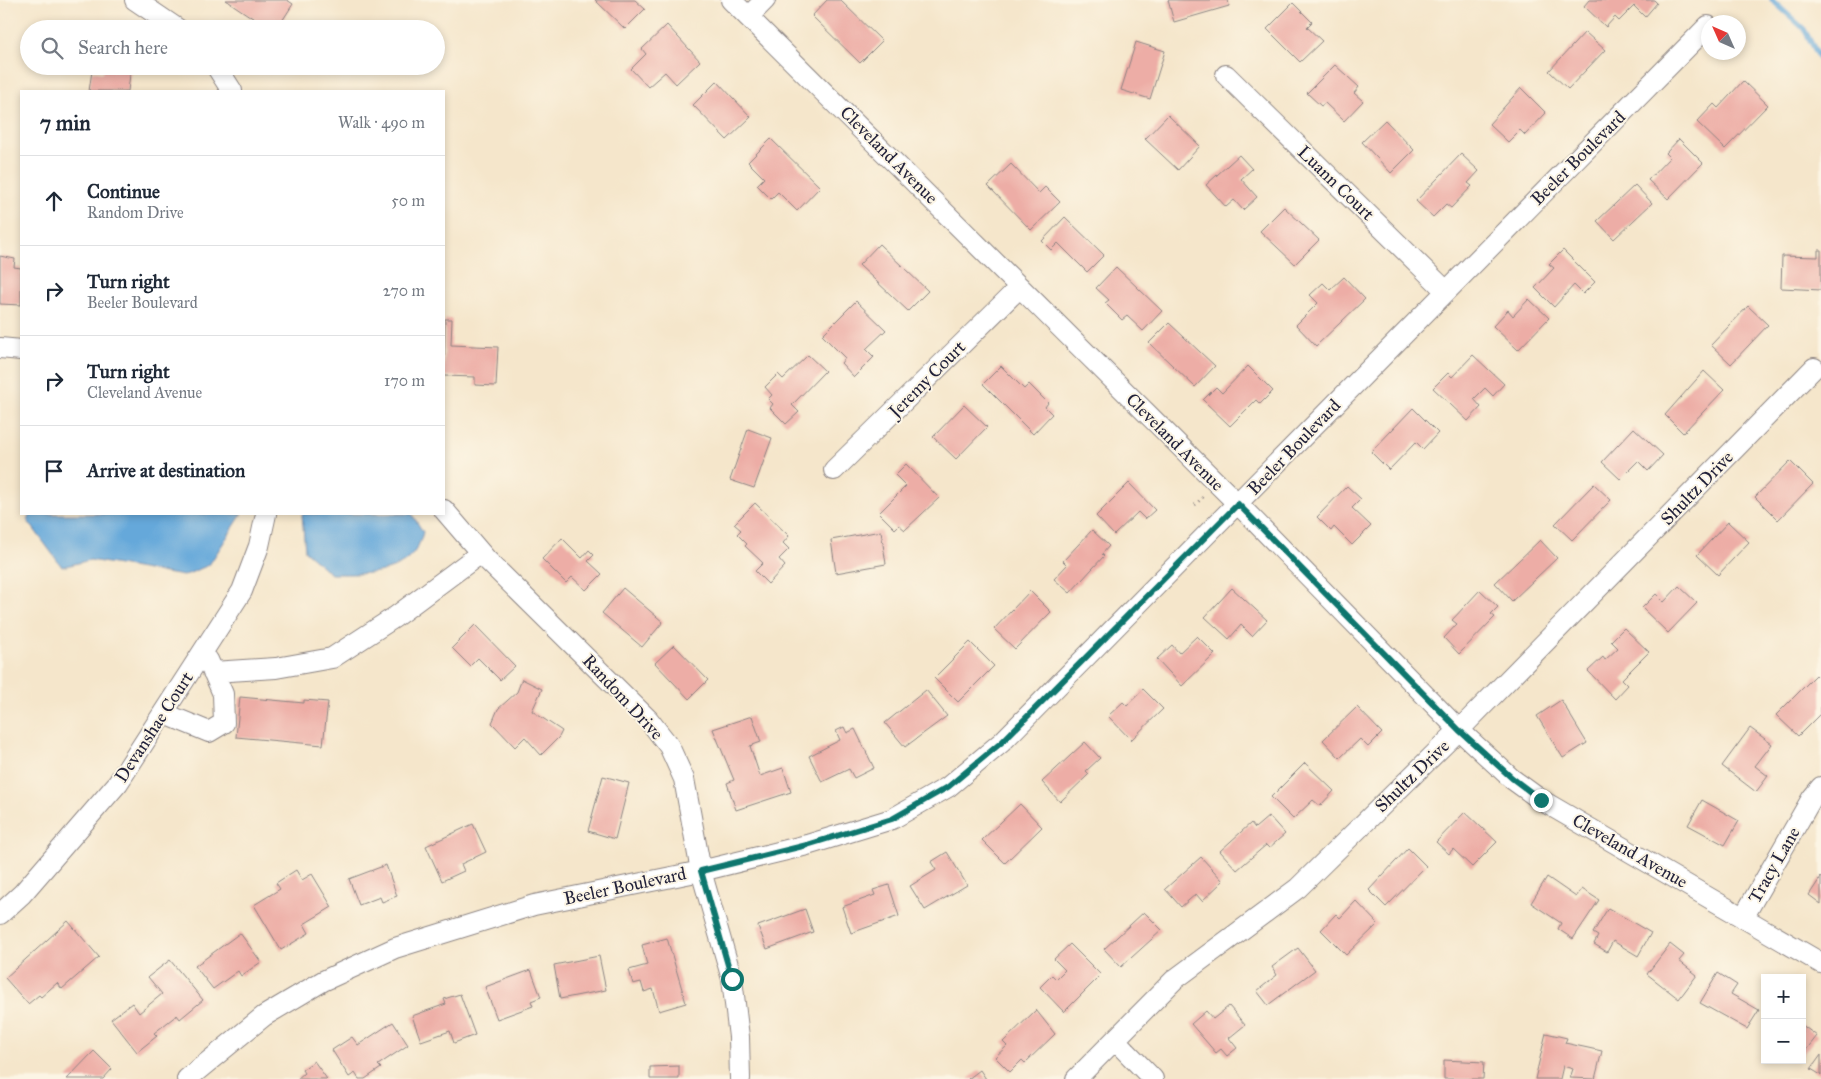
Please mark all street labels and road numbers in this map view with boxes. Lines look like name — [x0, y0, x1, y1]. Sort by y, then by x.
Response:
street label: Cleveland Avenue — [835, 101, 943, 209]
street label: Beeler Boulevard — [1526, 106, 1630, 210]
street label: Luann Court — [1293, 141, 1379, 225]
street label: Jeremy Court — [883, 335, 971, 424]
street label: Cleveland Avenue — [1121, 388, 1229, 496]
street label: Beeler Boulevard — [1243, 395, 1345, 499]
street label: Shultz Drive — [1656, 446, 1738, 530]
street label: Random Drive — [578, 650, 668, 744]
street label: Devanshae Court — [110, 667, 198, 786]
street label: Shultz Drive — [1370, 735, 1454, 817]
street label: Cleveland Avenue — [1568, 809, 1692, 893]
street label: Tracy Lane — [1743, 823, 1805, 907]
street label: Beeler Boulevard — [562, 862, 688, 910]

